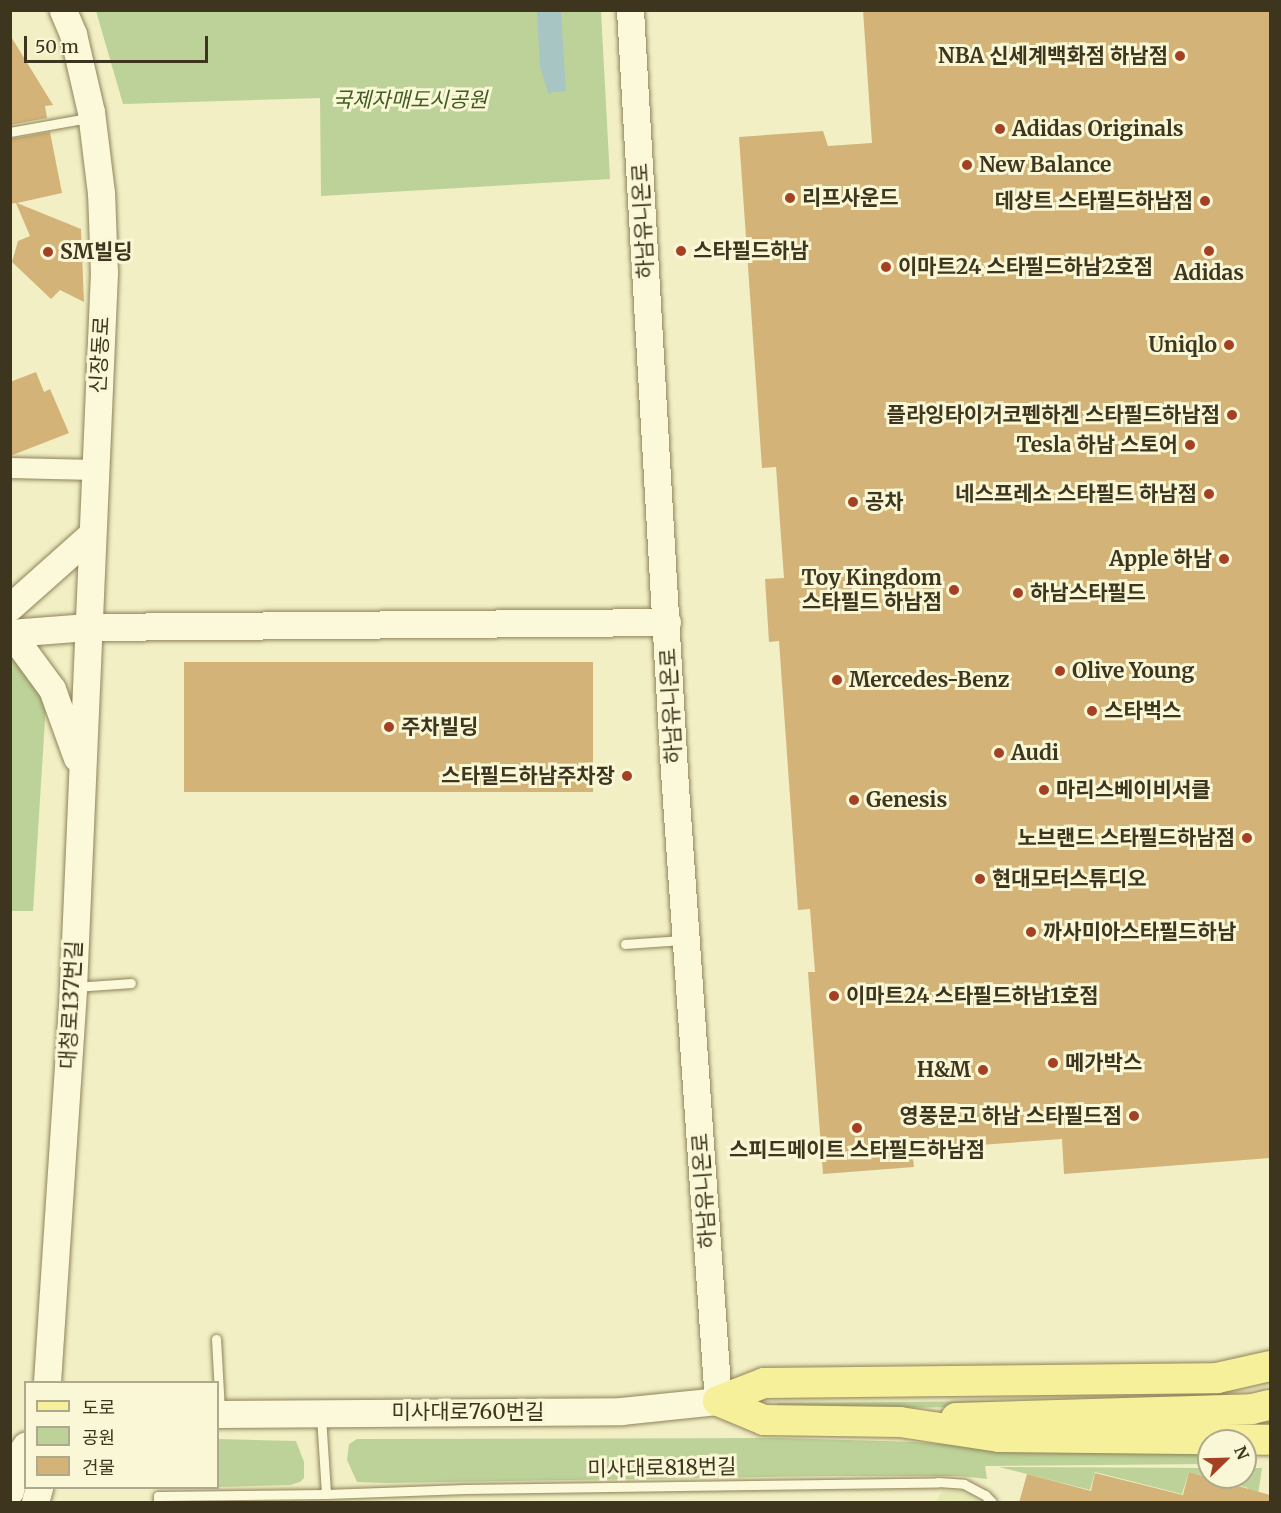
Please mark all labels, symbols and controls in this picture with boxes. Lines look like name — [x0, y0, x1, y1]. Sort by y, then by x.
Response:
scale bar — [27, 24, 212, 62]
text: 50 m — [35, 35, 79, 58]
place label: NBA 신세계백화점 하남점 — [938, 43, 1168, 69]
marker: NBA 신세계백화점 하남점 — [1173, 49, 1187, 63]
park label: 국제자매도시공원 — [333, 87, 487, 113]
place label: Adidas Originals — [1012, 116, 1184, 142]
marker: Adidas Originals — [993, 122, 1007, 136]
place label: New Balance — [979, 152, 1111, 178]
marker: New Balance — [960, 158, 974, 172]
street label: 하남유니온로 — [627, 162, 659, 280]
place label: 리프사운드 — [802, 185, 899, 211]
place label: 데상트 스타필드하남점 — [995, 188, 1193, 214]
marker: 리프사운드 — [783, 191, 797, 205]
marker: 데상트 스타필드하남점 — [1198, 194, 1212, 208]
place label: 스타필드하남 — [693, 238, 809, 264]
place label: SM빌딩 — [60, 239, 133, 265]
marker: 스타필드하남 — [674, 244, 688, 258]
marker: Adidas — [1202, 244, 1216, 258]
marker: SM빌딩 — [41, 245, 55, 259]
place label: 이마트24 스타필드하남2호점 — [898, 254, 1153, 280]
marker: 이마트24 스타필드하남2호점 — [879, 260, 893, 274]
place label: Adidas — [1174, 260, 1244, 286]
street label: 신장동로 — [85, 316, 115, 394]
place label: Uniqlo — [1149, 332, 1217, 358]
marker: Uniqlo — [1222, 338, 1236, 352]
place label: 플라잉타이거코펜하겐 스타필드하남점 — [887, 402, 1220, 428]
marker: 플라잉타이거코펜하겐 스타필드하남점 — [1225, 408, 1239, 422]
place label: Tesla 하남 스토어 — [1016, 432, 1178, 458]
marker: Tesla 하남 스토어 — [1183, 438, 1197, 452]
place label: 네스프레소 스타필드 하남점 — [955, 481, 1197, 507]
marker: 네스프레소 스타필드 하남점 — [1202, 487, 1216, 501]
place label: 공차 — [865, 489, 904, 515]
marker: 공차 — [846, 495, 860, 509]
place label: Apple 하남 — [1109, 546, 1212, 572]
marker: Apple 하남 — [1217, 552, 1231, 566]
place label: Toy Kingdom 스타필드 하남점 — [801, 565, 942, 615]
place label: 하남스타필드 — [1030, 580, 1146, 606]
marker: Toy Kingdom 스타필드 하남점 — [947, 583, 961, 597]
marker: 하남스타필드 — [1011, 586, 1025, 600]
street label: 하남유니온로 — [655, 647, 687, 765]
place label: Olive Young — [1072, 658, 1194, 684]
marker: Olive Young — [1053, 664, 1067, 678]
place label: Mercedes-Benz — [849, 667, 1009, 693]
marker: Mercedes-Benz — [830, 673, 844, 687]
place label: 스타벅스 — [1104, 698, 1181, 724]
marker: 스타벅스 — [1085, 704, 1099, 718]
place label: 주차빌딩 — [401, 714, 478, 740]
marker: 주차빌딩 — [382, 720, 396, 734]
place label: Audi — [1011, 740, 1059, 766]
marker: Audi — [992, 746, 1006, 760]
place label: 스타필드하남주차장 — [441, 763, 615, 789]
marker: 스타필드하남주차장 — [620, 769, 634, 783]
place label: 마리스베이비서클 — [1056, 777, 1211, 803]
marker: 마리스베이비서클 — [1037, 783, 1051, 797]
place label: Genesis — [866, 787, 947, 813]
marker: Genesis — [847, 793, 861, 807]
place label: 노브랜드 스타필드하남점 — [1018, 825, 1235, 851]
marker: 노브랜드 스타필드하남점 — [1240, 831, 1254, 845]
place label: 현대모터스튜디오 — [992, 866, 1147, 892]
marker: 현대모터스튜디오 — [973, 872, 987, 886]
place label: 까사미아스타필드하남 — [1043, 919, 1236, 945]
marker: 까사미아스타필드하남 — [1024, 925, 1038, 939]
street label: 대청로137번길 — [55, 940, 87, 1070]
place label: 이마트24 스타필드하남1호점 — [846, 983, 1099, 1009]
marker: 이마트24 스타필드하남1호점 — [827, 989, 841, 1003]
place label: 메가박스 — [1065, 1050, 1142, 1076]
marker: 메가박스 — [1046, 1056, 1060, 1070]
place label: H&M — [917, 1057, 971, 1083]
marker: H&M — [976, 1063, 990, 1077]
place label: 영풍문고 하남 스타필드점 — [900, 1103, 1122, 1129]
marker: 영풍문고 하남 스타필드점 — [1127, 1109, 1141, 1123]
marker: 스피드메이트 스타필드하남점 — [850, 1121, 864, 1135]
street label: 하남유니온로 — [687, 1132, 721, 1250]
place label: 스피드메이트 스타필드하남점 — [729, 1137, 985, 1163]
legend — [24, 1381, 219, 1489]
text: 도로 — [82, 1396, 115, 1419]
street label: 미사대로760번길 — [392, 1399, 544, 1425]
text: 공원 — [82, 1426, 115, 1449]
north arrow — [1197, 1429, 1257, 1489]
text: N — [1230, 1443, 1253, 1462]
street label: 미사대로818번길 — [587, 1454, 737, 1482]
text: 건물 — [82, 1456, 115, 1479]

